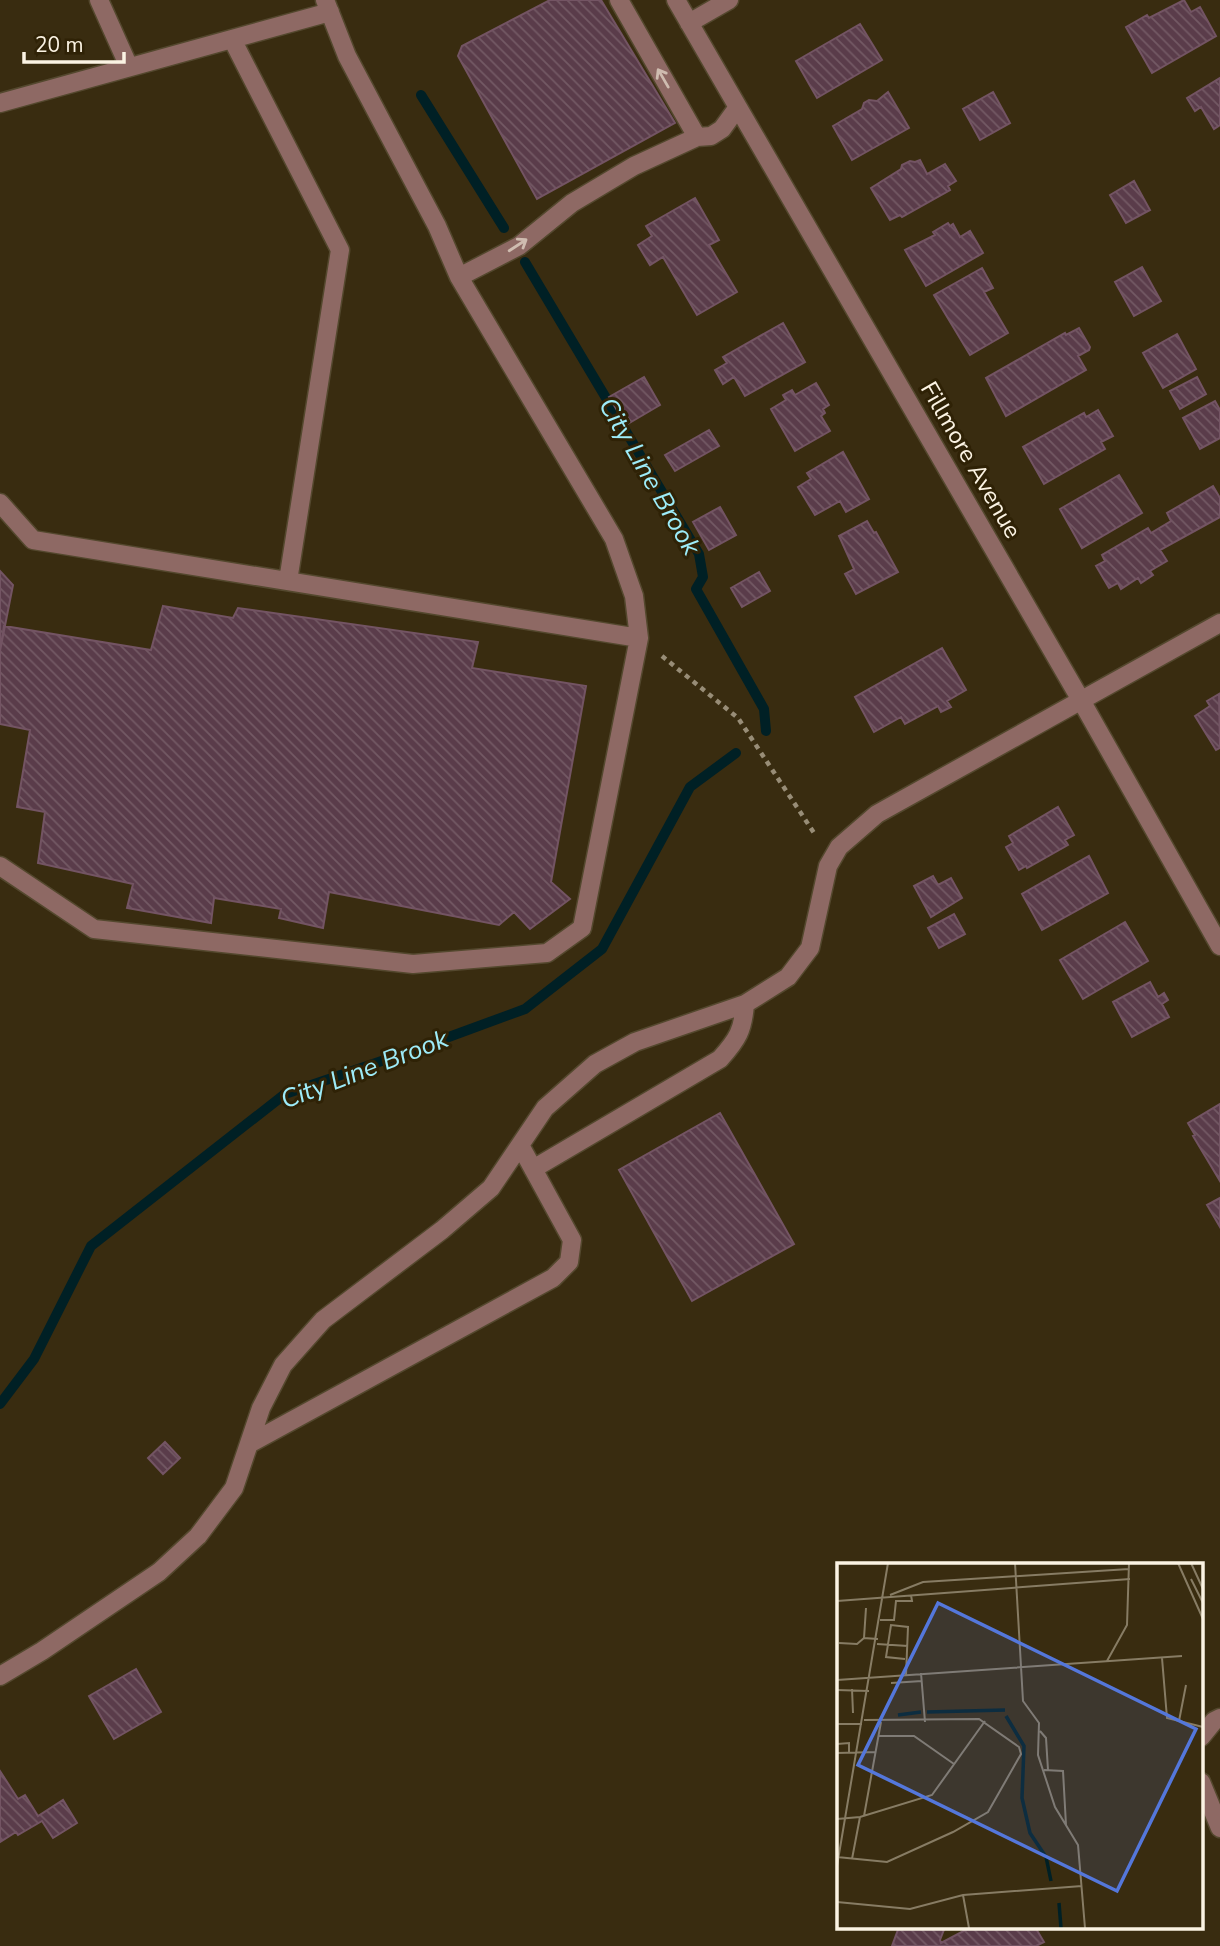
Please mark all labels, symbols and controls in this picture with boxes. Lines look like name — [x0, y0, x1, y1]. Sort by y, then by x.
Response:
scale bar — [24, 21, 124, 65]
text: 20 m — [35, 31, 84, 59]
one-way arrow — [656, 68, 669, 89]
one-way arrow — [508, 237, 528, 251]
street label: Fillmore Avenue — [913, 376, 1029, 544]
water label: City Line Brook — [590, 391, 709, 562]
water label: City Line Brook — [275, 1021, 454, 1118]
inset map — [837, 1563, 1202, 1928]

